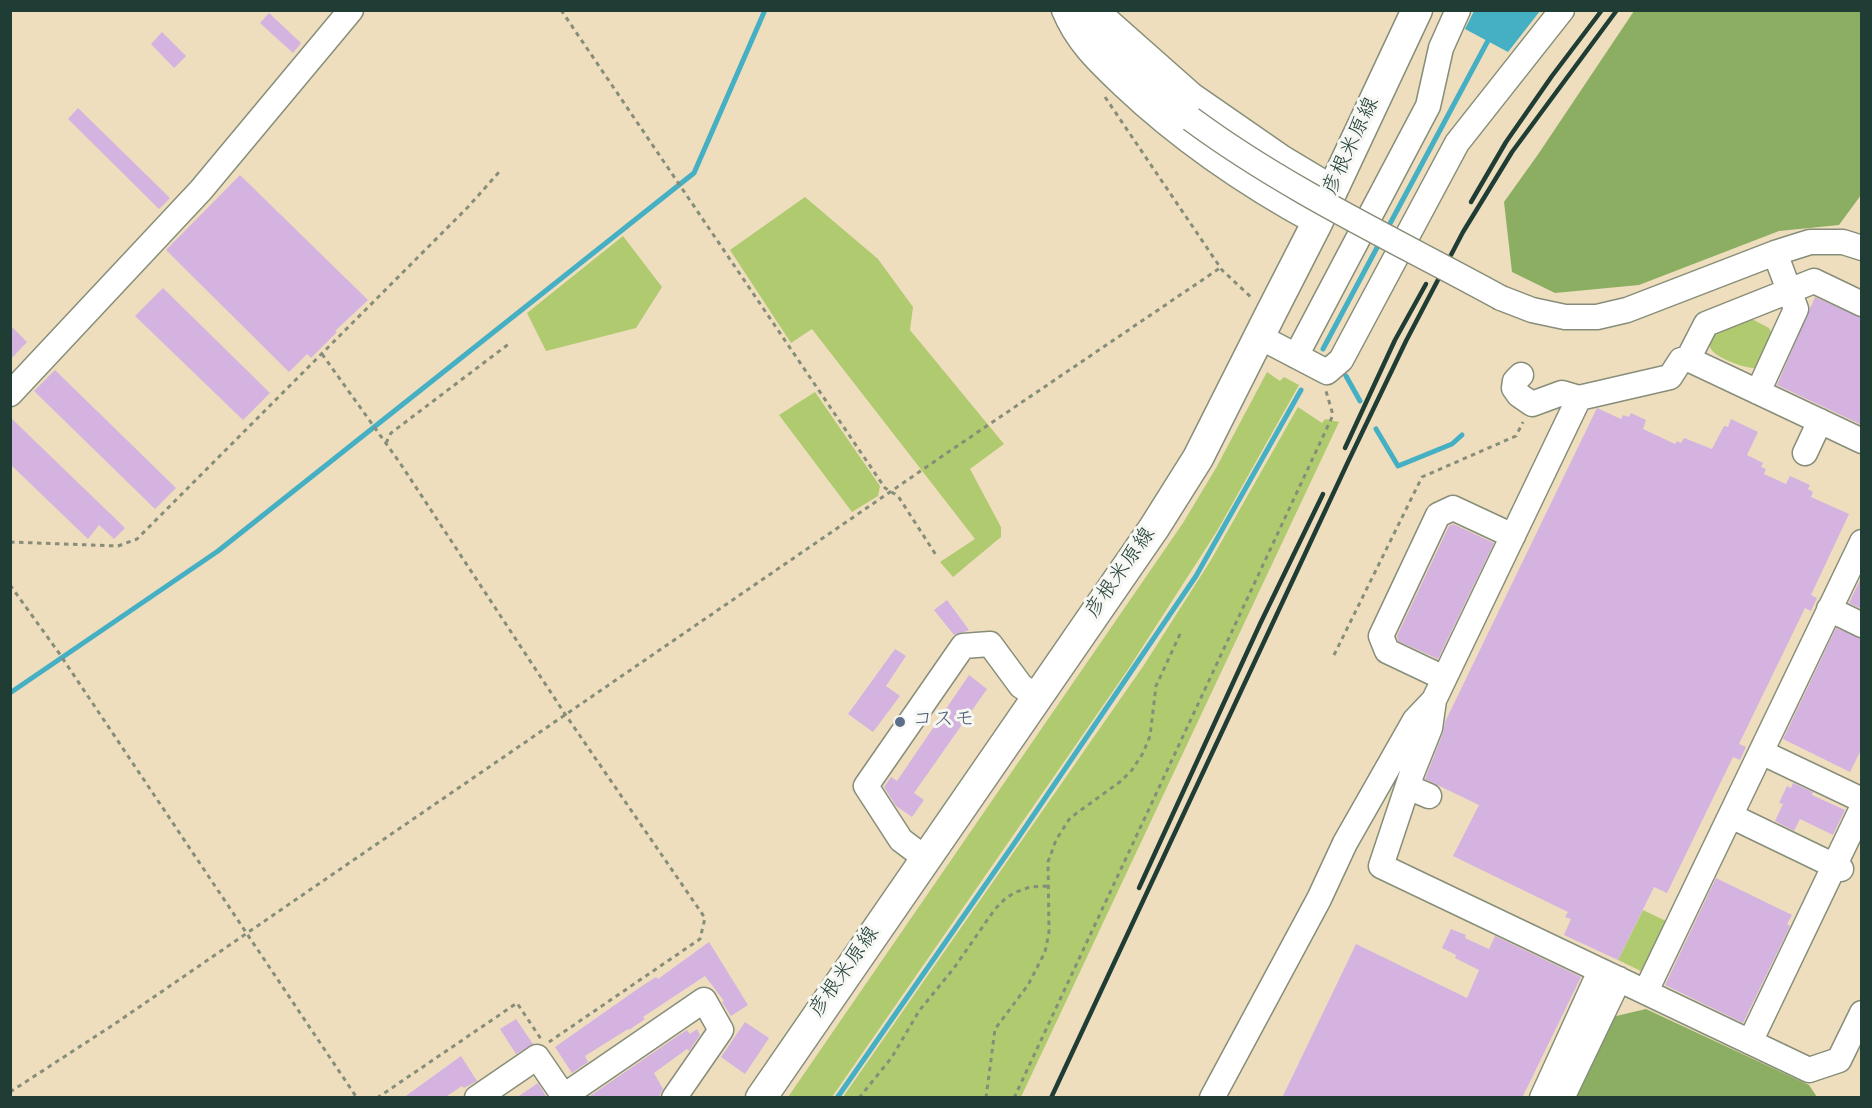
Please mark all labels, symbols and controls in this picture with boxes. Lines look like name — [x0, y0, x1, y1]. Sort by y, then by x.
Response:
street label: 彦根米原線 — [1319, 94, 1387, 200]
street label: 彦根米原線 — [1082, 524, 1162, 624]
place label: コスモ — [912, 709, 975, 735]
marker: コスモ — [893, 715, 907, 729]
street label: 彦根米原線 — [806, 923, 886, 1023]

